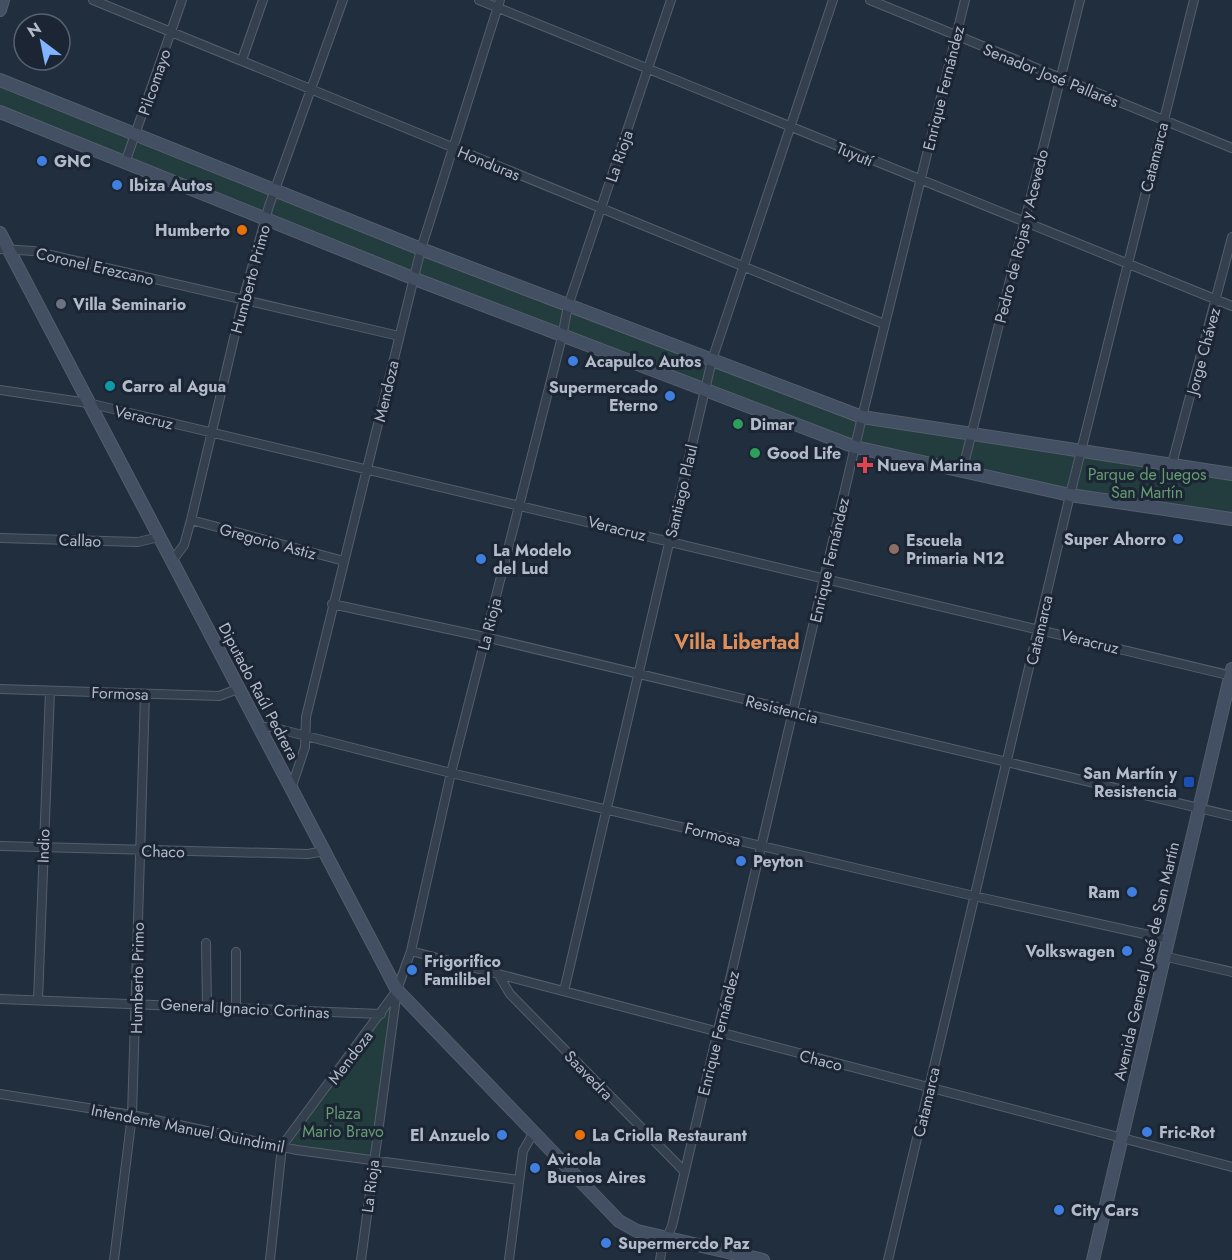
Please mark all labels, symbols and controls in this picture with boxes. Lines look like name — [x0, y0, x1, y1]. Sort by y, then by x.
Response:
north arrow — [12, 12, 72, 72]
text: N — [23, 17, 46, 43]
street label: Enrique Fernández — [917, 23, 970, 153]
street label: Senador José Pallarés — [980, 38, 1122, 113]
street label: Pilcomayo — [132, 46, 177, 118]
street label: Catamarca — [1135, 120, 1174, 194]
street label: La Rioja — [600, 127, 639, 185]
street label: Tuyutí — [833, 136, 878, 173]
street label: Honduras — [454, 140, 524, 186]
street label: Pedro de Rojas y Acevedo — [989, 147, 1054, 325]
place label: GNC — [54, 150, 91, 173]
marker: GNC — [35, 154, 49, 168]
place label: Ibiza Autos — [129, 174, 213, 197]
marker: Ibiza Autos — [110, 178, 124, 192]
place label: Humberto — [155, 219, 230, 242]
street label: Humberto Primo — [225, 222, 276, 336]
marker: Humberto — [235, 223, 249, 237]
street label: Coronel Erezcano — [34, 242, 156, 291]
place label: Villa Seminario — [72, 293, 186, 316]
marker: Villa Seminario — [54, 297, 68, 311]
street label: Jorge Chávez — [1180, 304, 1226, 399]
place label: Acapulco Autos — [584, 350, 701, 373]
marker: Acapulco Autos — [566, 354, 580, 368]
street label: Mendoza — [368, 358, 405, 424]
place label: Carro al Agua — [122, 375, 226, 398]
place label: Supermercado Eterno — [549, 376, 658, 417]
marker: Carro al Agua — [103, 379, 117, 393]
marker: Supermercado Eterno — [663, 389, 677, 403]
street label: Veracruz — [112, 400, 176, 436]
place label: Dimar — [750, 413, 795, 436]
marker: Dimar — [731, 417, 745, 431]
street label: Santiago Plaul — [660, 442, 703, 540]
place label: Good Life — [767, 442, 841, 465]
marker: Good Life — [748, 446, 762, 460]
place label: Nueva Marina — [877, 454, 981, 477]
marker: Nueva Marina — [858, 458, 872, 472]
park label: Parque de Juegos San Martín — [1088, 463, 1206, 504]
street label: Enrique Fernández — [804, 495, 855, 625]
street label: Veracruz — [585, 510, 649, 547]
street label: Gregorio Astiz — [217, 518, 319, 566]
street label: Callao — [58, 528, 102, 553]
place label: Super Ahorro — [1064, 528, 1166, 551]
place label: Escuela Primaria N12 — [906, 529, 1004, 570]
marker: Super Ahorro — [1171, 532, 1185, 546]
place label: La Modelo del Lud — [493, 539, 571, 580]
marker: Escuela Primaria N12 — [887, 542, 901, 556]
marker: La Modelo del Lud — [474, 552, 488, 566]
street label: Catamarca — [1020, 593, 1059, 667]
street label: La Rioja — [472, 596, 507, 653]
street label: Diputado Raúl Pedrera — [213, 618, 305, 764]
street label: Veracruz — [1058, 623, 1122, 660]
district label: Villa Libertad — [673, 628, 800, 657]
street label: Formosa — [91, 681, 149, 706]
street label: Resistencia — [743, 689, 821, 730]
place label: San Martín y Resistencia — [1083, 762, 1178, 803]
marker: San Martín y Resistencia — [1182, 775, 1196, 789]
street label: Formosa — [682, 816, 743, 853]
street label: Indio — [31, 828, 56, 864]
street label: Avenida General José de San Martín — [1108, 839, 1185, 1083]
street label: Chaco — [141, 840, 185, 863]
place label: Peyton — [753, 850, 803, 873]
marker: Peyton — [734, 854, 748, 868]
place label: Ram — [1088, 881, 1120, 904]
marker: Ram — [1125, 885, 1139, 899]
street label: Humberto Primo — [125, 922, 150, 1034]
place label: Volkswagen — [1024, 940, 1115, 963]
marker: Volkswagen — [1120, 944, 1134, 958]
place label: Frigorifico Familibel — [424, 950, 501, 991]
marker: Frigorifico Familibel — [405, 963, 419, 977]
street label: Enrique Fernández — [692, 968, 745, 1098]
street label: General Ignacio Cortinas — [160, 993, 330, 1024]
street label: Mendoza — [322, 1026, 378, 1089]
street label: Chaco — [797, 1044, 845, 1077]
street label: Saavedra — [559, 1045, 618, 1105]
street label: Catamarca — [907, 1065, 946, 1139]
street label: Intendente Manuel Quindimil — [89, 1098, 287, 1159]
park label: Plaza Mario Bravo — [302, 1102, 384, 1143]
place label: Fric-Rot — [1159, 1121, 1216, 1144]
place label: El Anzuelo — [410, 1124, 490, 1147]
place label: La Criolla Restaurant — [592, 1124, 748, 1147]
marker: Fric-Rot — [1140, 1125, 1154, 1139]
marker: El Anzuelo — [495, 1128, 509, 1142]
marker: La Criolla Restaurant — [573, 1128, 587, 1142]
place label: Avicola Buenos Aires — [546, 1148, 646, 1189]
street label: La Rioja — [356, 1158, 385, 1214]
marker: Avicola Buenos Aires — [528, 1161, 542, 1175]
place label: City Cars — [1071, 1199, 1139, 1222]
marker: City Cars — [1052, 1203, 1066, 1217]
place label: Supermercdo Paz — [618, 1232, 751, 1255]
marker: Supermercdo Paz — [599, 1236, 613, 1250]

